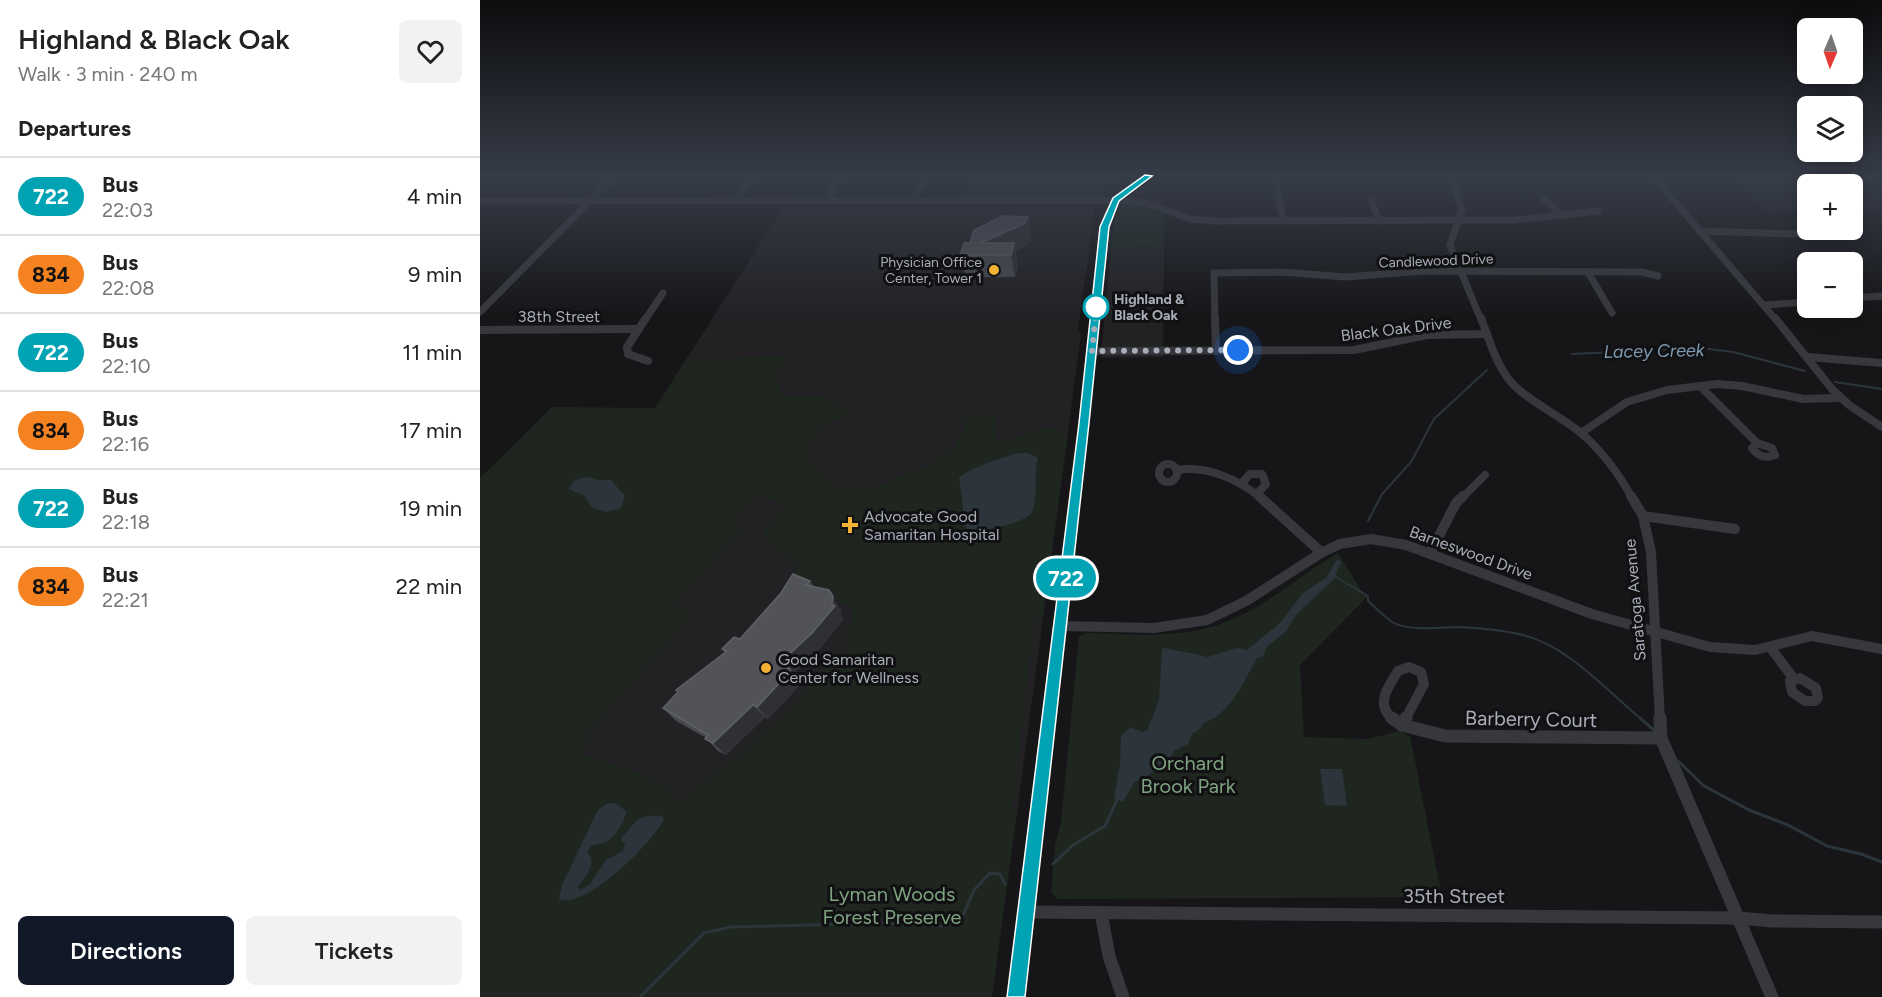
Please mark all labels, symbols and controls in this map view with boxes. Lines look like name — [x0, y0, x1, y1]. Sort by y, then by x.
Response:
north arrow — [1797, 18, 1863, 84]
map controls — [1797, 18, 1863, 318]
button: heart — [399, 20, 462, 83]
text: Highland & Black Oak — [18, 22, 290, 56]
text: Walk · 3 min · 240 m — [18, 62, 198, 86]
button: layers — [1797, 96, 1863, 162]
text: Departures — [18, 115, 131, 142]
text: Bus — [102, 171, 138, 198]
button: + — [1797, 174, 1863, 240]
text: 4 min — [407, 183, 462, 210]
text: 722 — [33, 184, 69, 209]
text: 22:03 — [102, 198, 153, 222]
text: Bus — [102, 249, 138, 276]
street label: Candlewood Drive — [1378, 250, 1494, 271]
button: − — [1797, 252, 1863, 318]
place label: Physician Office Center, Tower 1 — [880, 254, 982, 287]
text: 9 min — [408, 261, 462, 288]
text: 834 — [32, 262, 70, 287]
marker: Physician Office Center, Tower 1 — [987, 263, 1001, 277]
text: 22:08 — [102, 276, 155, 300]
place label: Highland & Black Oak — [1114, 291, 1185, 324]
marker: Highland & Black Oak — [1083, 294, 1109, 320]
street label: 38th Street — [518, 307, 600, 326]
street label: Black Oak Drive — [1340, 313, 1453, 345]
text: Bus — [102, 327, 138, 354]
your location — [1223, 335, 1253, 365]
text: 11 min — [402, 339, 462, 366]
water label: Lacey Creek — [1603, 339, 1706, 363]
text: 722 — [33, 340, 69, 365]
text: 22:10 — [102, 354, 151, 378]
text: Bus — [102, 405, 138, 432]
text: 17 min — [400, 417, 462, 444]
text: 834 — [32, 418, 70, 443]
text: 22:16 — [102, 432, 149, 456]
text: Bus — [102, 483, 138, 510]
text: 19 min — [399, 495, 462, 522]
text: 722 — [33, 496, 69, 521]
place label: Advocate Good Samaritan Hospital — [864, 507, 1000, 544]
text: 22:18 — [102, 510, 150, 534]
marker: Advocate Good Samaritan Hospital — [841, 516, 859, 534]
street label: Barneswood Drive — [1407, 522, 1535, 584]
street label: Saratoga Avenue — [1620, 538, 1650, 662]
line badge: 722 — [1032, 558, 1100, 598]
text: Bus — [102, 561, 138, 588]
text: 722 — [1048, 566, 1084, 591]
text: 22 min — [396, 573, 462, 600]
text: 834 — [32, 574, 70, 599]
text: 22:21 — [102, 588, 149, 612]
place label: Good Samaritan Center for Wellness — [778, 650, 919, 687]
marker: Good Samaritan Center for Wellness — [759, 661, 773, 675]
street label: Barberry Court — [1465, 706, 1597, 732]
park label: Orchard Brook Park — [1141, 751, 1236, 798]
park label: Lyman Woods Forest Preserve — [822, 882, 962, 929]
street label: 35th Street — [1403, 884, 1505, 908]
button: Directions — [18, 916, 234, 985]
button: Tickets — [246, 916, 462, 985]

